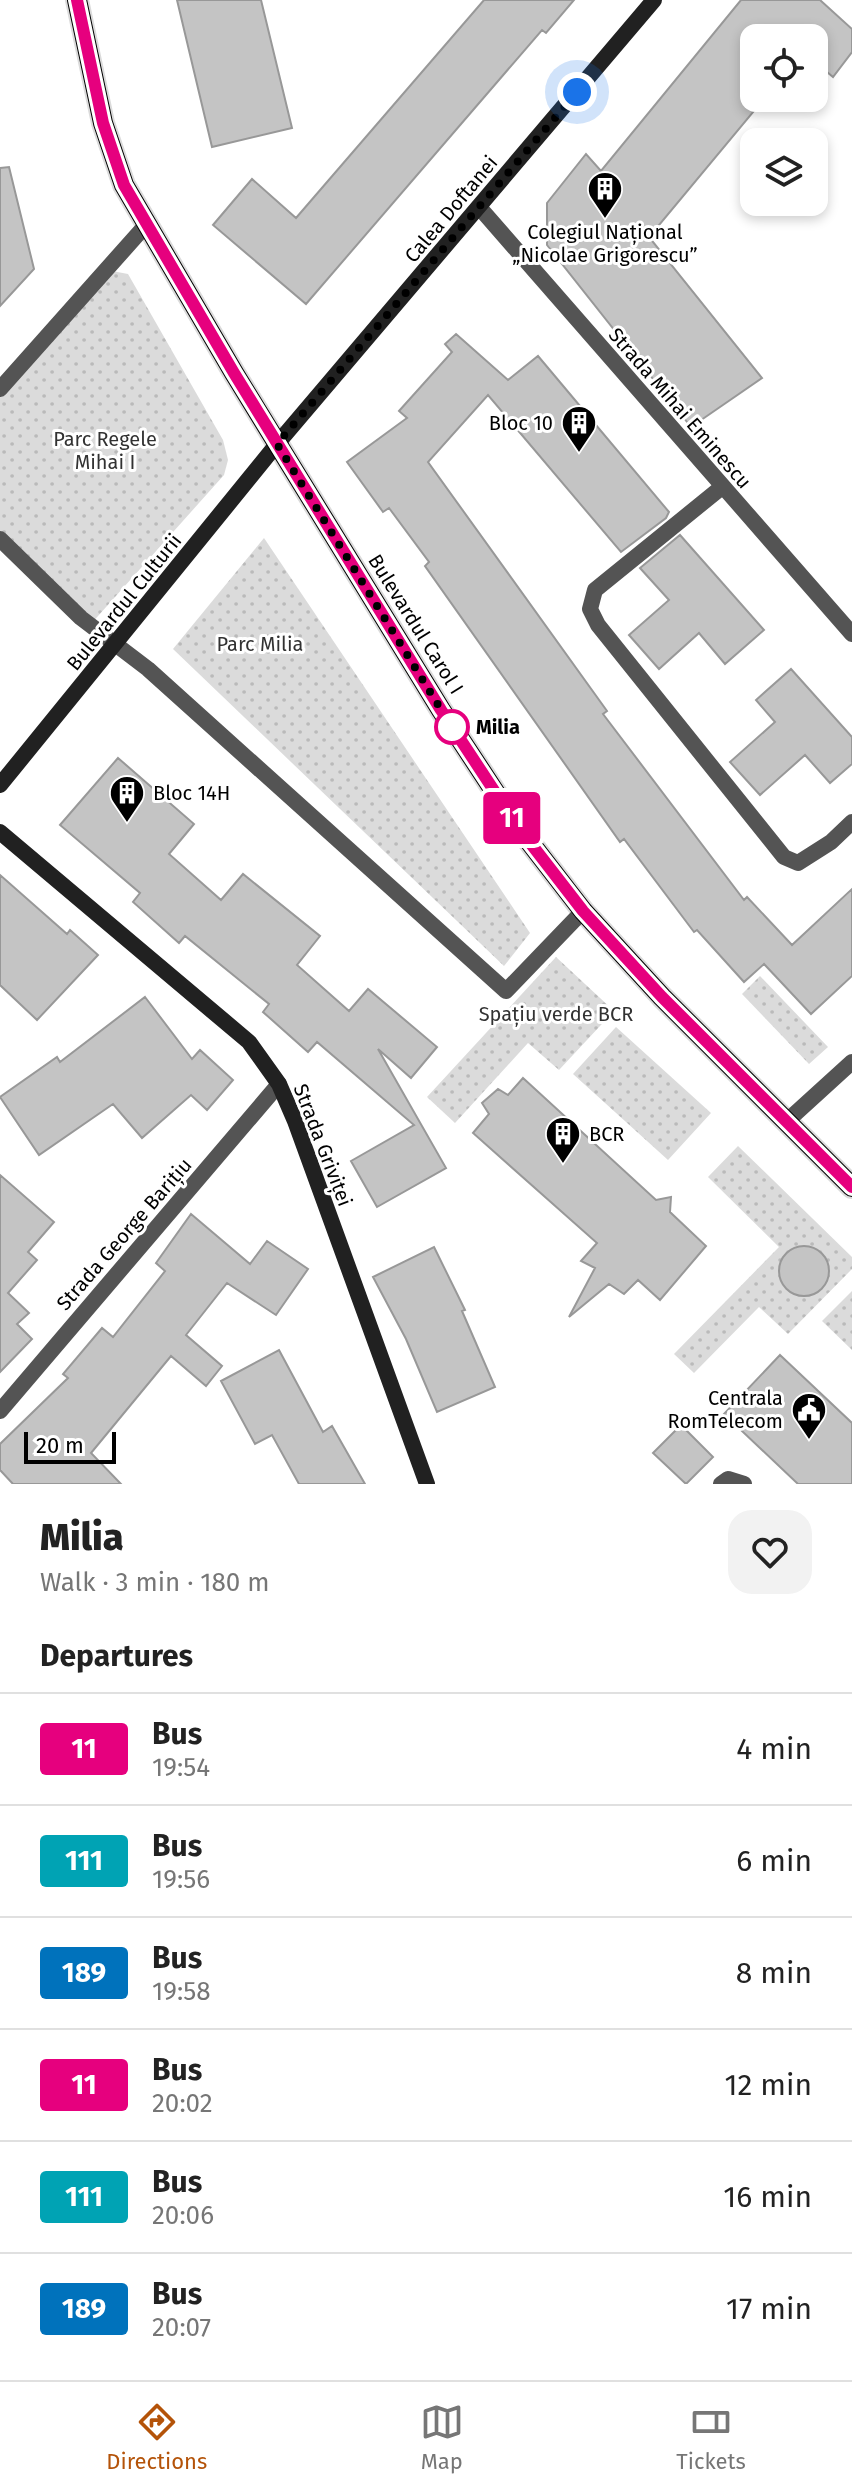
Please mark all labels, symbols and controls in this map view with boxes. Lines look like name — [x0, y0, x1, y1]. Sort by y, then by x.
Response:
map controls — [740, 24, 828, 216]
button: locate — [740, 24, 828, 112]
your location — [557, 72, 597, 112]
button: layers — [740, 128, 828, 216]
street label: Calea Doftanei — [399, 151, 503, 267]
building icon: Colegiul Național „Nicolae Grigorescu” — [586, 170, 624, 220]
place label: Colegiul Național „Nicolae Grigorescu” — [512, 220, 698, 267]
street label: Strada Mihai Eminescu — [604, 323, 756, 493]
building icon: Bloc 10 — [560, 404, 598, 454]
place label: Bloc 10 — [489, 411, 553, 435]
park label: Parc Regele Mihai I — [53, 427, 157, 474]
street label: Bulevardul Culturii — [62, 529, 186, 675]
street label: Bulevardul Carol I — [363, 550, 469, 698]
park label: Parc Milia — [217, 632, 303, 656]
marker: Milia — [435, 710, 469, 744]
place label: Milia — [476, 715, 520, 739]
building icon: Bloc 14H — [108, 774, 146, 824]
place label: Bloc 14H — [153, 781, 230, 805]
line badge: 11 — [476, 792, 548, 844]
text: 11 — [499, 801, 525, 834]
park label: Spațiu verde BCR — [479, 1002, 633, 1027]
street label: Strada Griviței — [288, 1080, 357, 1210]
building icon: BCR — [544, 1115, 582, 1165]
place label: BCR — [589, 1122, 624, 1146]
street label: Strada George Barițiu — [51, 1153, 197, 1316]
place label: Centrala RomTelecom — [668, 1386, 783, 1433]
public building icon: Centrala RomTelecom — [790, 1391, 828, 1441]
scale bar — [24, 1428, 116, 1464]
text: 20 m — [36, 1432, 84, 1459]
button: heart — [728, 1510, 812, 1594]
text: Milia — [40, 1514, 124, 1560]
text: Walk · 3 min · 180 m — [40, 1567, 270, 1598]
text: Departures — [40, 1638, 193, 1674]
text: Bus — [152, 1716, 202, 1752]
text: 4 min — [736, 1731, 812, 1767]
text: 11 — [71, 1732, 97, 1765]
text: 19:54 — [152, 1752, 210, 1783]
text: Bus — [152, 1828, 202, 1864]
text: 6 min — [736, 1843, 812, 1879]
text: 111 — [65, 1844, 103, 1877]
text: 19:56 — [152, 1864, 210, 1895]
text: Bus — [152, 1940, 202, 1976]
text: 8 min — [736, 1955, 812, 1991]
text: 189 — [62, 1956, 106, 1989]
text: 19:58 — [152, 1976, 211, 2007]
text: Bus — [152, 2052, 202, 2088]
text: 12 min — [724, 2067, 812, 2103]
text: 11 — [71, 2068, 97, 2101]
text: 20:02 — [152, 2088, 213, 2119]
text: Bus — [152, 2164, 202, 2200]
text: 16 min — [723, 2179, 812, 2215]
text: 111 — [65, 2180, 103, 2213]
text: 20:06 — [152, 2200, 214, 2231]
text: Bus — [152, 2276, 202, 2312]
text: 17 min — [726, 2291, 812, 2327]
text: 189 — [62, 2292, 106, 2325]
text: 20:07 — [152, 2312, 211, 2343]
tab: Directions — [106, 2400, 207, 2475]
tab: Map — [420, 2400, 464, 2475]
tab: Tickets — [676, 2400, 746, 2475]

